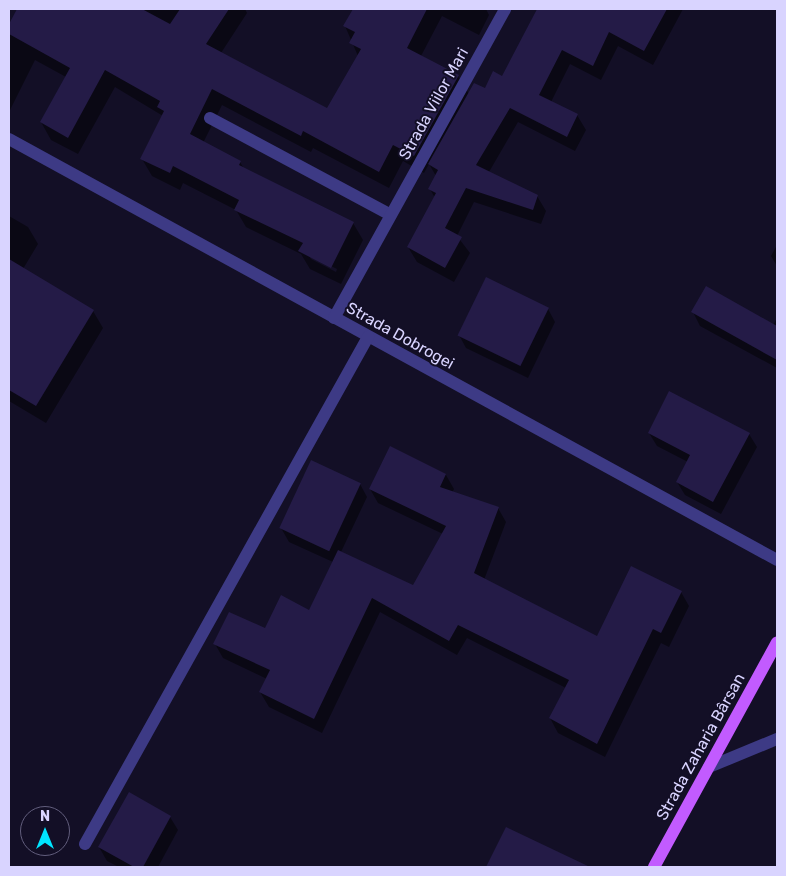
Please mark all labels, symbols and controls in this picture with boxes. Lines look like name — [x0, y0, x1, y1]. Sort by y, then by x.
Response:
street label: Strada Viilor Mari — [395, 44, 473, 164]
street label: Strada Dobrogei — [343, 298, 457, 374]
street label: Strada Zaharia Bârsan — [653, 670, 749, 824]
north arrow — [20, 806, 70, 856]
text: N — [40, 808, 50, 825]

